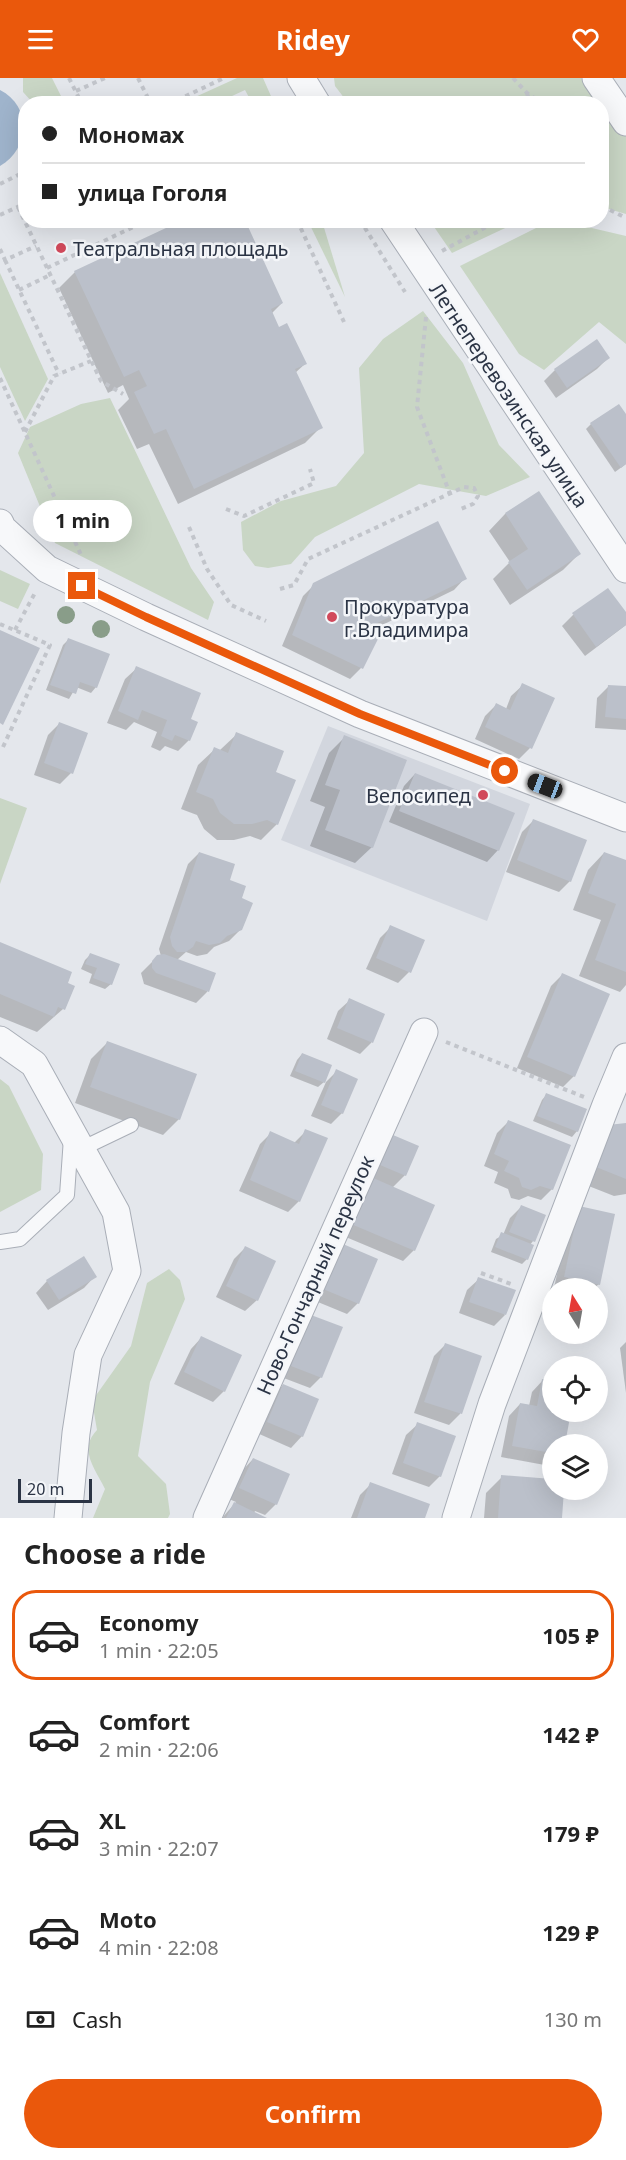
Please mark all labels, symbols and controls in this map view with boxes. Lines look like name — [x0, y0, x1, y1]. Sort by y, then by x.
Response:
text: Ridey — [276, 21, 350, 58]
icon: menu — [24, 23, 57, 56]
icon: heart — [569, 23, 602, 56]
text: Мономах — [78, 119, 184, 149]
text: улица Гоголя — [78, 177, 227, 207]
place label: Театральная площадь — [73, 235, 288, 262]
marker: Театральная площадь — [54, 241, 68, 255]
street label: Летнеперевозинская улица — [423, 277, 595, 513]
callout: 1 min — [32, 499, 132, 541]
text: 1 min — [55, 507, 110, 534]
route end — [68, 572, 95, 599]
place label: Прокуратура г.Владимира — [344, 593, 469, 643]
marker: Прокуратура г.Владимира — [325, 610, 339, 624]
route start — [491, 757, 518, 784]
car — [525, 771, 565, 801]
place label: Велосипед — [366, 782, 471, 809]
marker: Велосипед — [476, 788, 490, 802]
street label: Ново-Гончарный переулок — [250, 1151, 380, 1399]
north arrow — [542, 1278, 608, 1344]
map controls — [542, 1278, 608, 1500]
button: locate — [542, 1356, 608, 1422]
button: layers — [542, 1434, 608, 1500]
scale bar — [18, 1476, 92, 1504]
text: 20 m — [27, 1478, 64, 1500]
text: Choose a ride — [24, 1535, 206, 1572]
text: Economy — [99, 1607, 198, 1637]
icon: car — [27, 1608, 81, 1662]
text: 105 ₽ — [542, 1620, 599, 1650]
text: 1 min · 22:05 — [99, 1637, 219, 1664]
text: Comfort — [99, 1706, 190, 1736]
icon: car — [27, 1707, 81, 1761]
text: 142 ₽ — [542, 1719, 599, 1749]
text: 2 min · 22:06 — [99, 1736, 219, 1763]
text: XL — [99, 1805, 126, 1835]
icon: car — [27, 1806, 81, 1860]
text: 179 ₽ — [542, 1818, 599, 1848]
text: 3 min · 22:07 — [99, 1835, 219, 1862]
text: Moto — [99, 1904, 157, 1934]
icon: car — [27, 1905, 81, 1959]
text: 129 ₽ — [542, 1917, 599, 1947]
text: 4 min · 22:08 — [99, 1934, 219, 1961]
icon: cash — [24, 2003, 57, 2036]
text: Cash — [72, 2004, 122, 2034]
text: 130 m — [544, 2006, 602, 2033]
button: Confirm — [24, 2079, 602, 2148]

